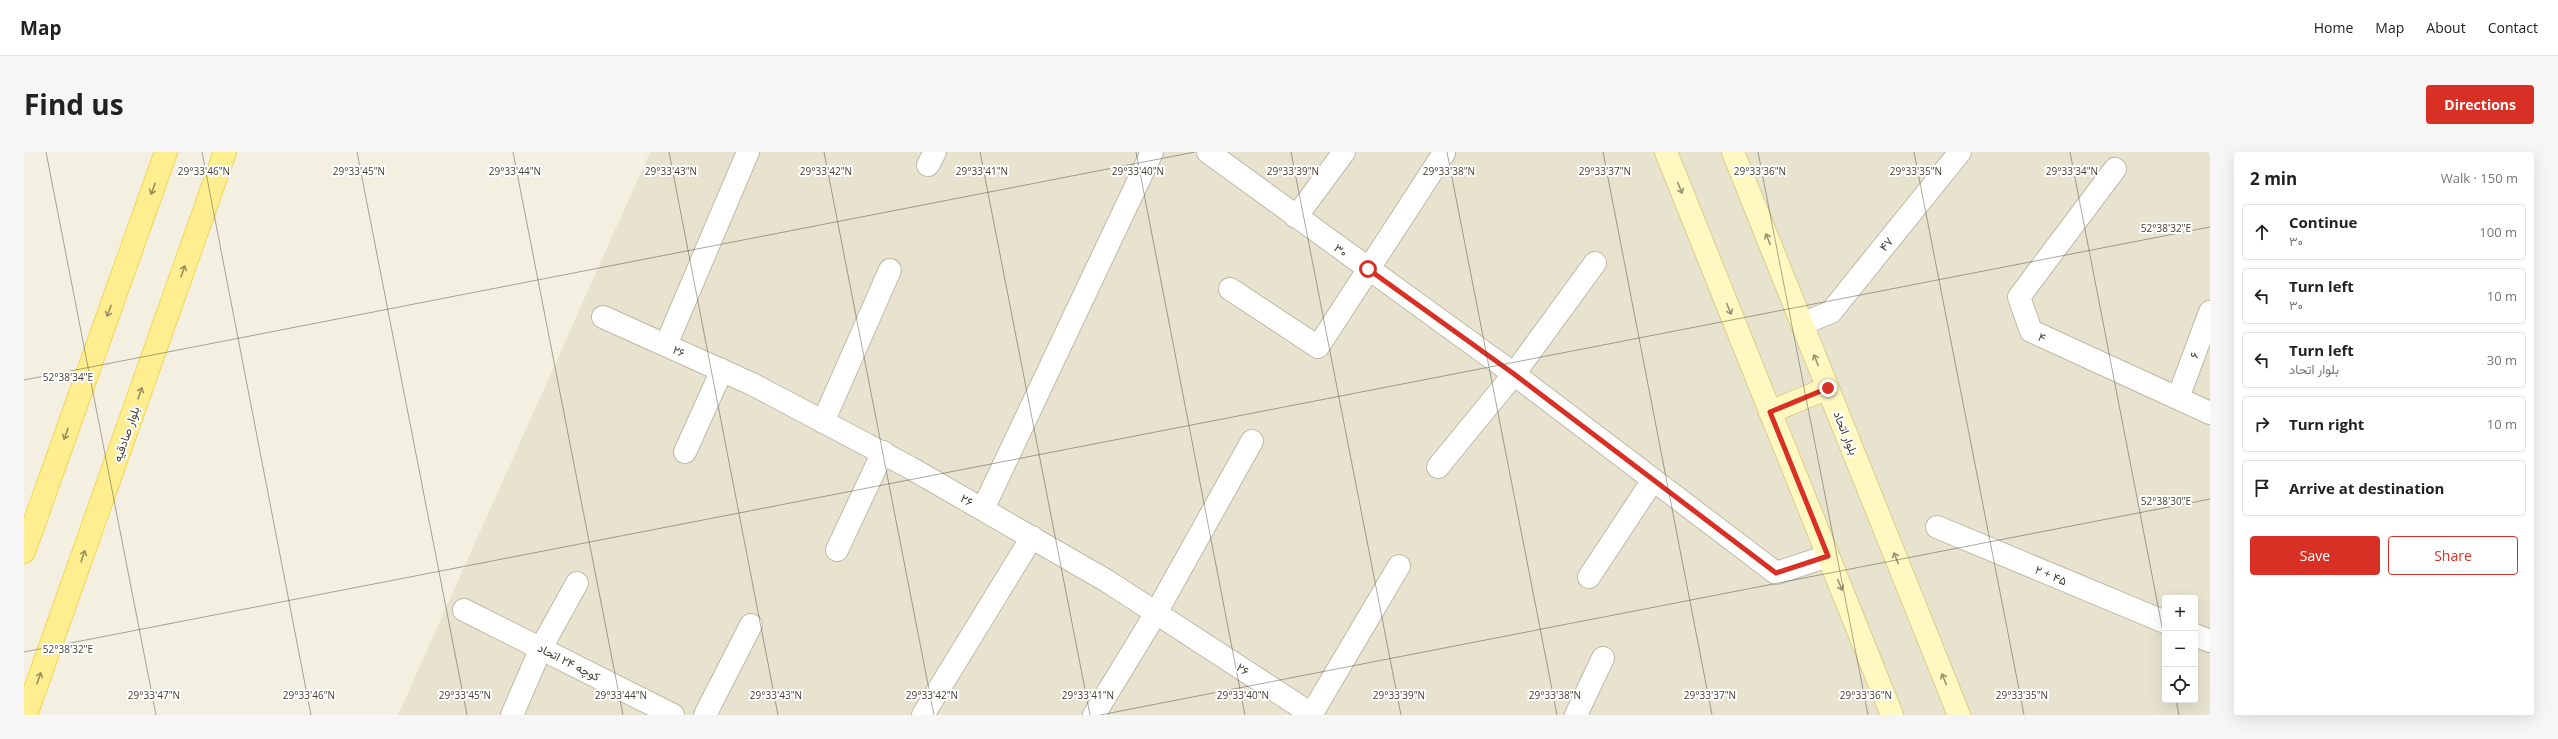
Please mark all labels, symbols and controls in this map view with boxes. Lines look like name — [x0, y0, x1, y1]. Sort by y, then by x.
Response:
text: Map — [20, 15, 61, 41]
text: Home — [2314, 18, 2353, 37]
text: Map — [2375, 18, 2404, 37]
text: About — [2426, 18, 2466, 37]
text: Contact — [2488, 18, 2538, 37]
text: Find us — [24, 85, 124, 123]
button: Directions — [2426, 85, 2534, 124]
text: 29°33'46"N — [178, 164, 230, 178]
text: 29°33'45"N — [333, 164, 385, 178]
text: 29°33'44"N — [489, 164, 541, 178]
text: 29°33'43"N — [645, 164, 697, 178]
text: 29°33'42"N — [800, 164, 852, 178]
text: 29°33'41"N — [956, 164, 1008, 178]
text: 29°33'40"N — [1112, 164, 1164, 178]
text: 29°33'39"N — [1267, 164, 1319, 178]
text: 29°33'38"N — [1423, 164, 1475, 178]
text: 29°33'37"N — [1579, 164, 1631, 178]
text: 29°33'36"N — [1734, 164, 1786, 178]
text: 29°33'35"N — [1890, 164, 1942, 178]
text: 29°33'34"N — [2046, 164, 2098, 178]
text: 2 min — [2250, 167, 2297, 190]
text: Walk · 150 m — [2441, 169, 2518, 187]
one-way arrow — [149, 182, 156, 195]
one-way arrow — [1677, 182, 1685, 194]
text: Continue — [2289, 212, 2357, 232]
text: 52°38'32"E — [2141, 221, 2191, 235]
icon: ahead — [2251, 221, 2273, 243]
text: 100 m — [2479, 223, 2517, 241]
text: ۳۰ — [2289, 232, 2303, 250]
street label: ۴۷ — [1875, 233, 1897, 255]
one-way arrow — [1763, 234, 1771, 246]
street label: ۳۰ — [1331, 239, 1351, 261]
route start — [1359, 260, 1377, 278]
one-way arrow — [180, 264, 187, 277]
text: Turn left — [2289, 276, 2354, 296]
icon: left — [2251, 285, 2273, 307]
text: 10 m — [2487, 287, 2517, 305]
text: ۳۰ — [2289, 296, 2303, 314]
one-way arrow — [1725, 302, 1733, 314]
one-way arrow — [105, 305, 113, 317]
street label: ۴ — [2035, 328, 2049, 346]
text: Turn left — [2289, 340, 2354, 360]
street label: ۲۶ — [670, 341, 688, 361]
street label: ۶ — [2185, 349, 2203, 361]
icon: left — [2251, 349, 2273, 371]
text: 30 m — [2487, 351, 2517, 369]
one-way arrow — [1812, 354, 1820, 366]
text: بلوار اتحاد — [2289, 360, 2339, 378]
text: 52°38'34"E — [43, 370, 93, 384]
route end — [1819, 379, 1837, 397]
one-way arrow — [137, 387, 144, 400]
street label: بلوار صادقیه — [109, 404, 143, 464]
street label: بلوار اتحاد — [1829, 408, 1863, 458]
icon: right — [2251, 413, 2273, 435]
text: Turn right — [2289, 414, 2364, 434]
text: 10 m — [2487, 415, 2517, 433]
one-way arrow — [62, 427, 69, 440]
icon: arrive — [2251, 477, 2273, 499]
text: Arrive at destination — [2289, 478, 2444, 498]
street label: ۲۶ — [957, 490, 977, 510]
text: 52°38'30"E — [2141, 494, 2191, 508]
button: Save — [2250, 536, 2380, 575]
button: Share — [2388, 536, 2518, 575]
one-way arrow — [79, 550, 87, 562]
one-way arrow — [1891, 553, 1899, 565]
street label: ۲ + ۴۵ — [2032, 561, 2070, 589]
one-way arrow — [1836, 579, 1844, 591]
map controls — [2162, 595, 2198, 703]
button: + — [2162, 595, 2198, 631]
button: − — [2162, 631, 2198, 667]
street label: کوچه ۲۴ اتحاد — [535, 639, 603, 685]
text: 52°38'32"E — [43, 642, 93, 656]
street label: ۲۶ — [1233, 659, 1253, 680]
button: locate — [2162, 667, 2198, 703]
one-way arrow — [36, 673, 44, 685]
one-way arrow — [1940, 673, 1948, 685]
text: 29°33'47"N — [128, 688, 180, 702]
text: 29°33'46"N — [283, 688, 335, 702]
text: 29°33'45"N — [439, 688, 491, 702]
text: 29°33'44"N — [595, 688, 647, 702]
text: 29°33'43"N — [750, 688, 802, 702]
text: 29°33'42"N — [906, 688, 958, 702]
text: 29°33'41"N — [1062, 688, 1114, 702]
text: 29°33'40"N — [1217, 688, 1269, 702]
text: 29°33'39"N — [1373, 688, 1425, 702]
text: 29°33'38"N — [1529, 688, 1581, 702]
text: 29°33'37"N — [1684, 688, 1736, 702]
text: 29°33'36"N — [1840, 688, 1892, 702]
text: 29°33'35"N — [1996, 688, 2048, 702]

